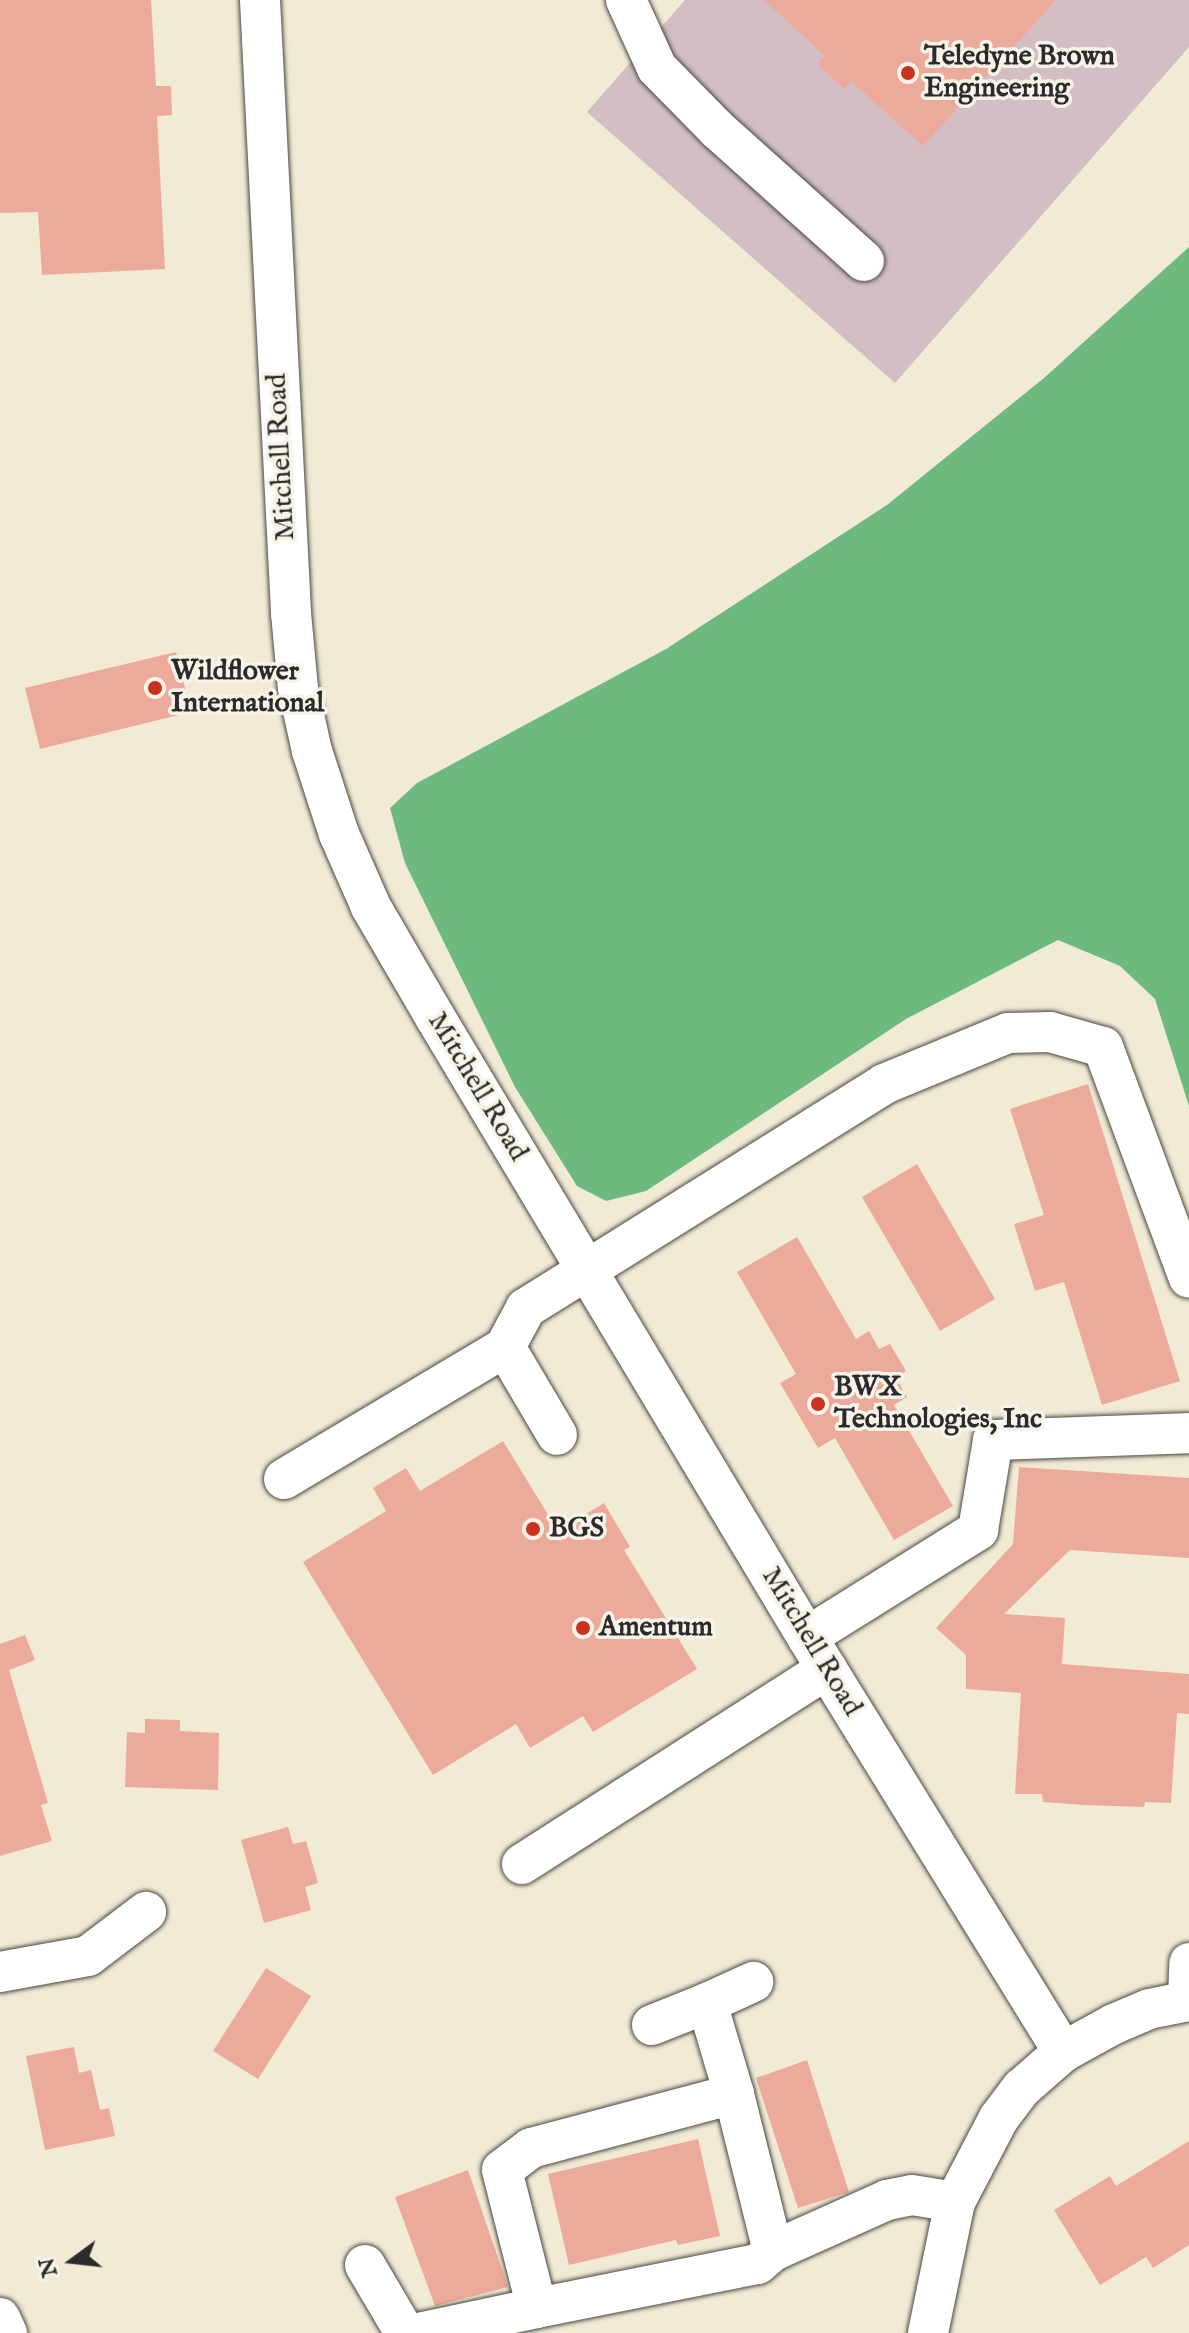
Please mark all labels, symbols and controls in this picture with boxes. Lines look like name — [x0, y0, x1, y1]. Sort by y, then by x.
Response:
place label: Teledyne Brown Engineering — [924, 40, 1115, 106]
marker: Teledyne Brown Engineering — [899, 64, 917, 82]
street label: Mitchell Road — [261, 372, 303, 542]
place label: Wildflower International — [171, 655, 324, 721]
marker: Wildflower International — [146, 679, 164, 697]
street label: Mitchell Road — [419, 1006, 535, 1168]
place label: BWX Technologies, Inc — [834, 1371, 1042, 1437]
marker: BWX Technologies, Inc — [809, 1395, 827, 1413]
place label: BGS — [549, 1512, 604, 1546]
marker: BGS — [524, 1520, 542, 1538]
street label: Mitchell Road — [753, 1561, 869, 1723]
place label: Amentum — [599, 1611, 713, 1645]
marker: Amentum — [574, 1619, 592, 1637]
north arrow — [32, 2221, 112, 2301]
text: N — [33, 2254, 65, 2280]

